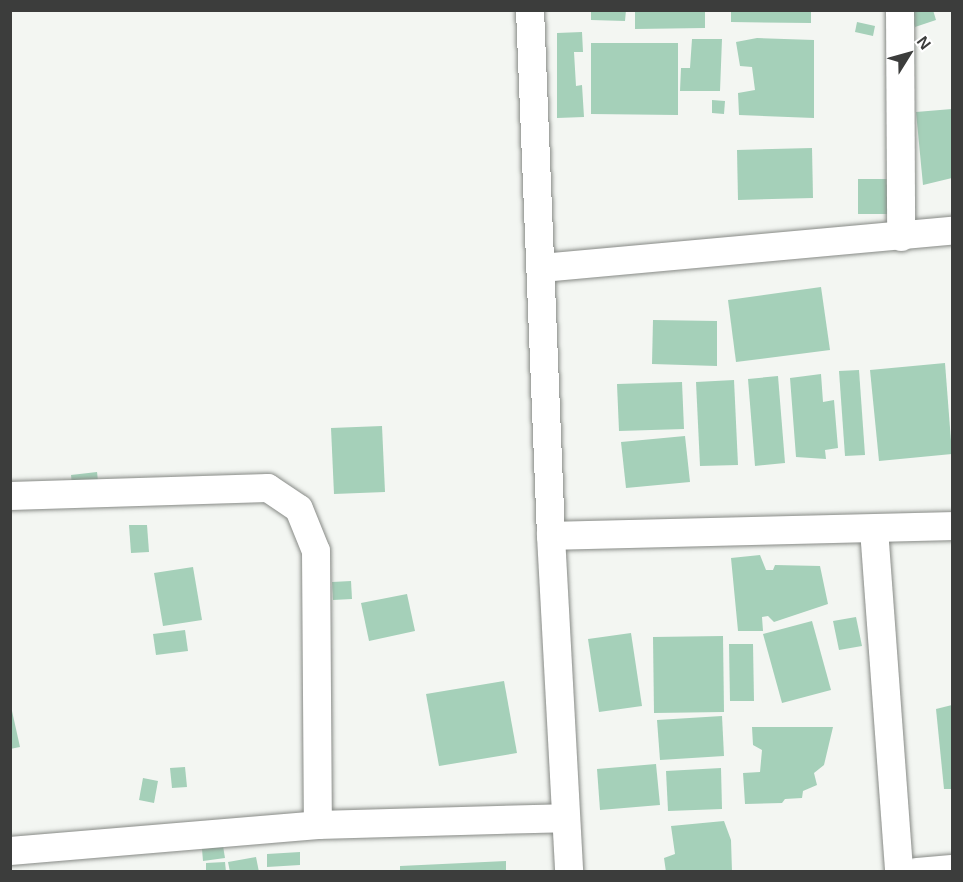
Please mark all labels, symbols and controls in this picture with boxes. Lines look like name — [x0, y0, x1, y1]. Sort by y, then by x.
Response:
north arrow — [879, 24, 939, 84]
text: N — [914, 33, 934, 53]

